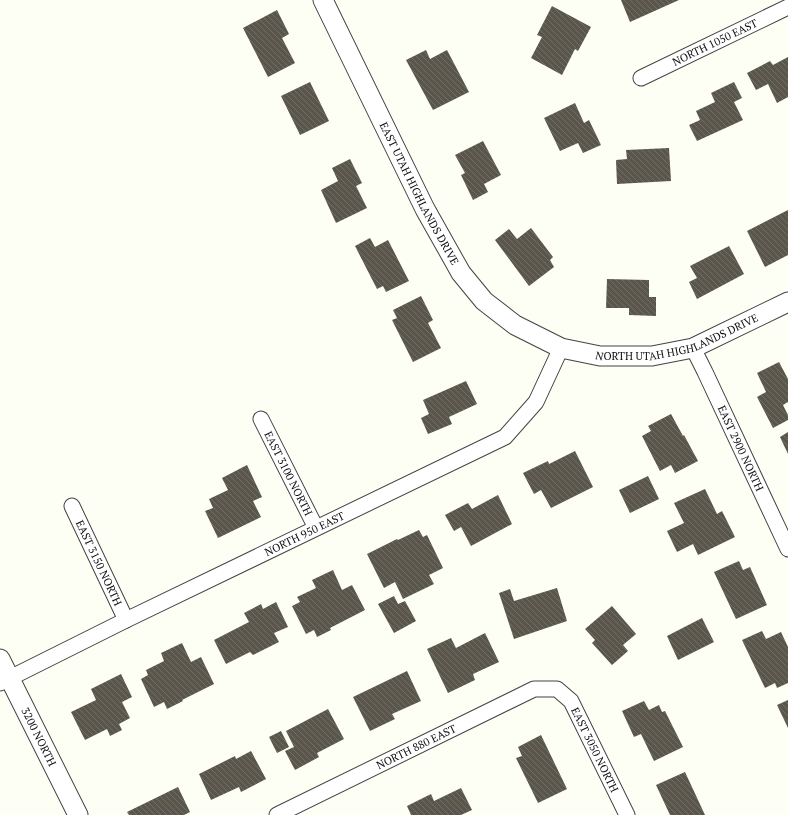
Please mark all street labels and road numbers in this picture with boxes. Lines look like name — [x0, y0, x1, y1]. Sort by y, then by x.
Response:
street label: NORTH 1050 EAST — [670, 16, 760, 69]
street label: EAST UTAH HIGHLANDS DRIVE — [377, 120, 462, 267]
street label: NORTH UTAH HIGHLANDS DRIVE — [594, 311, 760, 364]
street label: EAST 2900 NORTH — [715, 403, 767, 493]
street label: EAST 3100 NORTH — [261, 429, 316, 518]
street label: NORTH 950 EAST — [262, 509, 347, 559]
street label: EAST 3150 NORTH — [73, 518, 125, 608]
street label: 3200 NORTH — [18, 705, 59, 768]
street label: EAST 3050 NORTH — [568, 705, 622, 795]
street label: NORTH 880 EAST — [374, 721, 459, 772]

